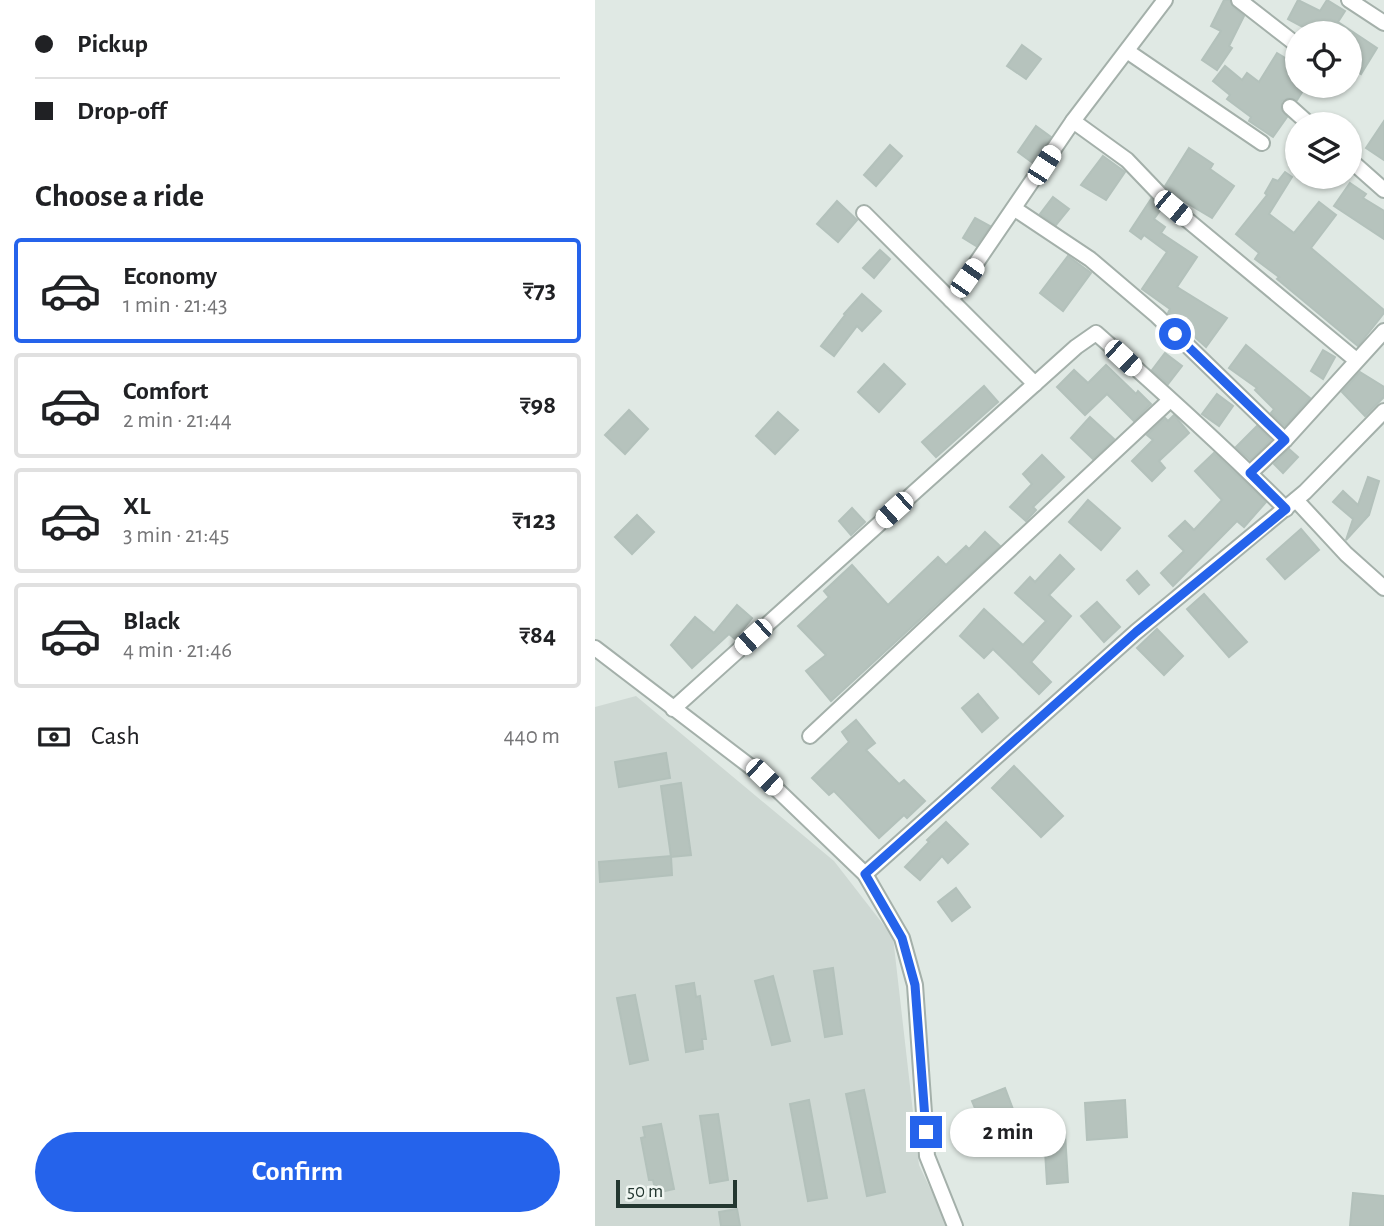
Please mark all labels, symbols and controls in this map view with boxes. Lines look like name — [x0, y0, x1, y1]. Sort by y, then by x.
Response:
map controls — [1285, 21, 1362, 189]
button: locate — [1285, 21, 1362, 98]
text: Pickup — [77, 31, 148, 57]
text: Drop-off — [77, 98, 166, 124]
button: layers — [1285, 112, 1362, 189]
car — [1024, 142, 1065, 188]
text: Choose a ride — [35, 180, 204, 212]
car — [1151, 186, 1196, 230]
car — [947, 255, 988, 301]
icon: car — [39, 259, 102, 322]
text: Economy — [123, 263, 217, 289]
text: ₹73 — [523, 277, 556, 303]
text: 1 min · 21:43 — [123, 294, 228, 317]
route start — [1159, 318, 1191, 350]
car — [1101, 336, 1146, 380]
icon: car — [39, 374, 102, 437]
text: Comfort — [123, 378, 208, 404]
text: ₹98 — [520, 392, 556, 418]
text: 2 min · 21:44 — [123, 409, 232, 432]
car — [872, 488, 917, 532]
icon: car — [39, 489, 102, 552]
text: XL — [123, 493, 150, 519]
text: ₹123 — [512, 507, 556, 533]
text: 3 min · 21:45 — [123, 524, 229, 547]
icon: car — [39, 604, 102, 667]
text: Black — [123, 608, 180, 634]
car — [731, 615, 776, 659]
text: ₹84 — [519, 622, 556, 648]
text: 4 min · 21:46 — [123, 639, 232, 662]
icon: cash — [35, 718, 73, 756]
text: Cash — [91, 723, 140, 749]
text: 440 m — [504, 725, 560, 748]
car — [742, 755, 787, 799]
callout: 2 min — [951, 1108, 1066, 1156]
route end — [910, 1116, 942, 1148]
text: 2 min — [982, 1121, 1034, 1144]
button: Confirm — [35, 1132, 560, 1212]
scale bar — [616, 1177, 737, 1209]
text: 50 m — [627, 1182, 663, 1201]

